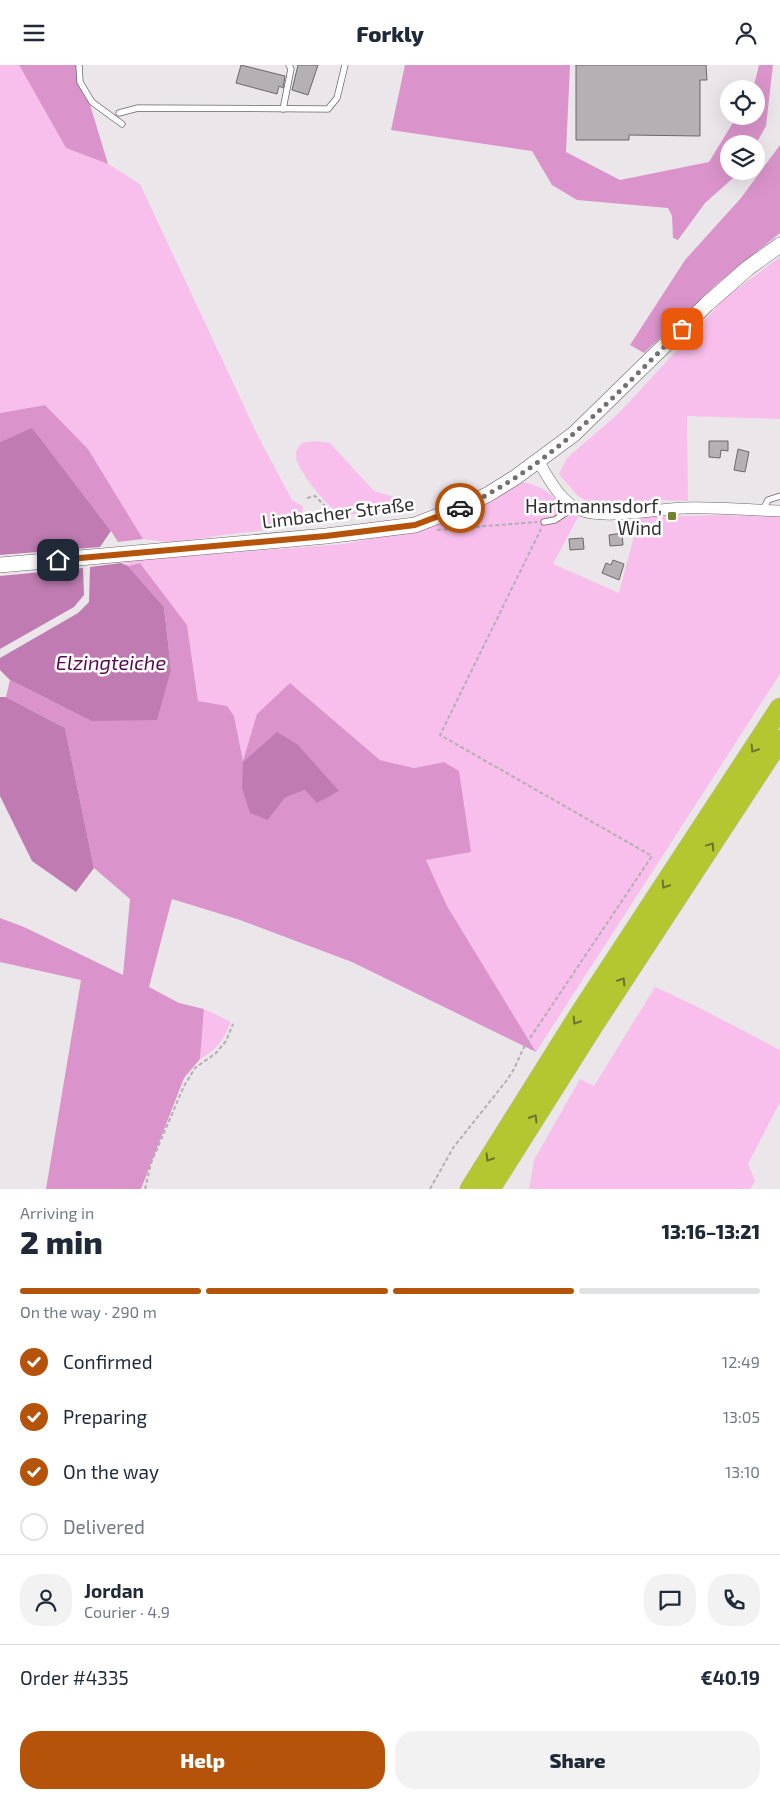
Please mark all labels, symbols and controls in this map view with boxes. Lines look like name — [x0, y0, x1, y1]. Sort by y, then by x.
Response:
icon: menu — [20, 19, 48, 47]
icon: person — [732, 19, 760, 47]
text: Forkly — [356, 20, 424, 46]
map controls — [720, 80, 765, 180]
button: locate — [720, 80, 765, 125]
button: layers — [720, 135, 765, 180]
pin — [661, 308, 703, 350]
icon: bag — [668, 315, 696, 343]
courier — [435, 483, 485, 533]
street label: Limbacher Straße — [261, 491, 415, 533]
icon: car — [446, 494, 474, 522]
place label: Hartmannsdorf, Wind — [525, 494, 662, 539]
marker: Hartmannsdorf, Wind — [666, 510, 678, 522]
pin — [37, 539, 79, 581]
icon: home — [44, 546, 72, 574]
water label: Elzingteiche — [56, 650, 166, 674]
one-way arrow — [751, 743, 760, 752]
one-way arrow — [705, 842, 715, 851]
one-way arrow — [662, 879, 671, 888]
one-way arrow — [616, 978, 625, 987]
one-way arrow — [573, 1015, 582, 1024]
one-way arrow — [528, 1114, 537, 1124]
one-way arrow — [486, 1152, 495, 1161]
text: Arriving in — [20, 1203, 94, 1222]
text: 13:16–13:21 — [661, 1220, 760, 1243]
text: 2 min — [20, 1222, 103, 1260]
text: On the way · 290 m — [20, 1302, 157, 1321]
icon: check — [20, 1348, 48, 1376]
text: Confirmed — [63, 1350, 153, 1373]
text: 12:49 — [722, 1352, 760, 1371]
icon: check — [20, 1403, 48, 1431]
text: Preparing — [63, 1405, 147, 1428]
text: 13:05 — [723, 1407, 760, 1426]
icon: check — [20, 1458, 48, 1486]
text: On the way — [63, 1460, 159, 1483]
text: 13:10 — [725, 1462, 760, 1481]
text: Delivered — [63, 1515, 145, 1538]
button: person — [20, 1574, 72, 1626]
button: chat — [644, 1574, 696, 1626]
button: phone — [708, 1574, 760, 1626]
text: Jordan — [84, 1579, 144, 1602]
text: Courier · 4.9 — [84, 1602, 170, 1621]
text: Order #4335 — [20, 1666, 129, 1689]
text: €40.19 — [700, 1666, 760, 1689]
button: Help — [20, 1731, 385, 1789]
button: Share — [395, 1731, 760, 1789]

